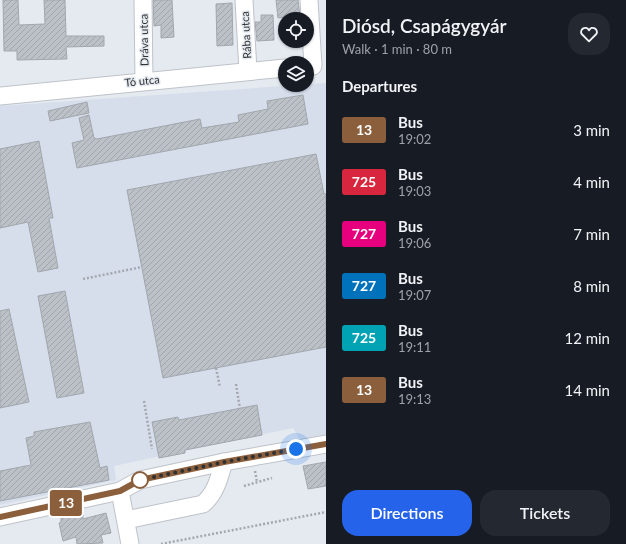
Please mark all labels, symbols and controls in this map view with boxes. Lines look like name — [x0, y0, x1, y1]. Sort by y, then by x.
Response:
street label: Rába utca — [238, 11, 253, 59]
map controls — [278, 12, 314, 92]
button: locate — [278, 12, 314, 48]
button: heart — [568, 13, 610, 55]
street label: Dráva utca — [137, 14, 150, 66]
text: Diósd, Csapágygyár — [342, 14, 507, 37]
text: Walk · 1 min · 80 m — [342, 41, 452, 57]
button: layers — [278, 56, 314, 92]
street label: Tó utca — [124, 72, 160, 89]
text: Departures — [342, 77, 417, 95]
text: Bus — [398, 113, 423, 131]
text: 13 — [356, 121, 372, 138]
text: 3 min — [573, 121, 610, 139]
text: 19:02 — [398, 131, 431, 147]
text: Bus — [398, 165, 423, 183]
text: 725 — [352, 173, 376, 190]
text: 4 min — [573, 173, 610, 191]
text: 19:03 — [398, 183, 431, 199]
text: Bus — [398, 217, 423, 235]
text: 727 — [352, 225, 376, 242]
text: 7 min — [573, 225, 610, 243]
text: 19:06 — [398, 235, 431, 251]
text: Bus — [398, 269, 423, 287]
text: 727 — [352, 277, 376, 294]
text: 8 min — [573, 277, 610, 295]
text: 19:07 — [398, 287, 431, 303]
text: Bus — [398, 321, 423, 339]
text: 725 — [352, 329, 376, 346]
text: 12 min — [564, 329, 610, 347]
text: 19:11 — [398, 339, 431, 355]
text: Bus — [398, 373, 423, 391]
text: 13 — [356, 381, 372, 398]
text: 14 min — [564, 381, 610, 399]
text: 19:13 — [398, 391, 431, 407]
your location — [286, 439, 306, 459]
unlabelled marker — [131, 471, 149, 489]
line badge: 13 — [48, 490, 84, 516]
button: Directions — [342, 490, 472, 536]
button: Tickets — [480, 490, 610, 536]
text: 13 — [58, 494, 74, 511]

